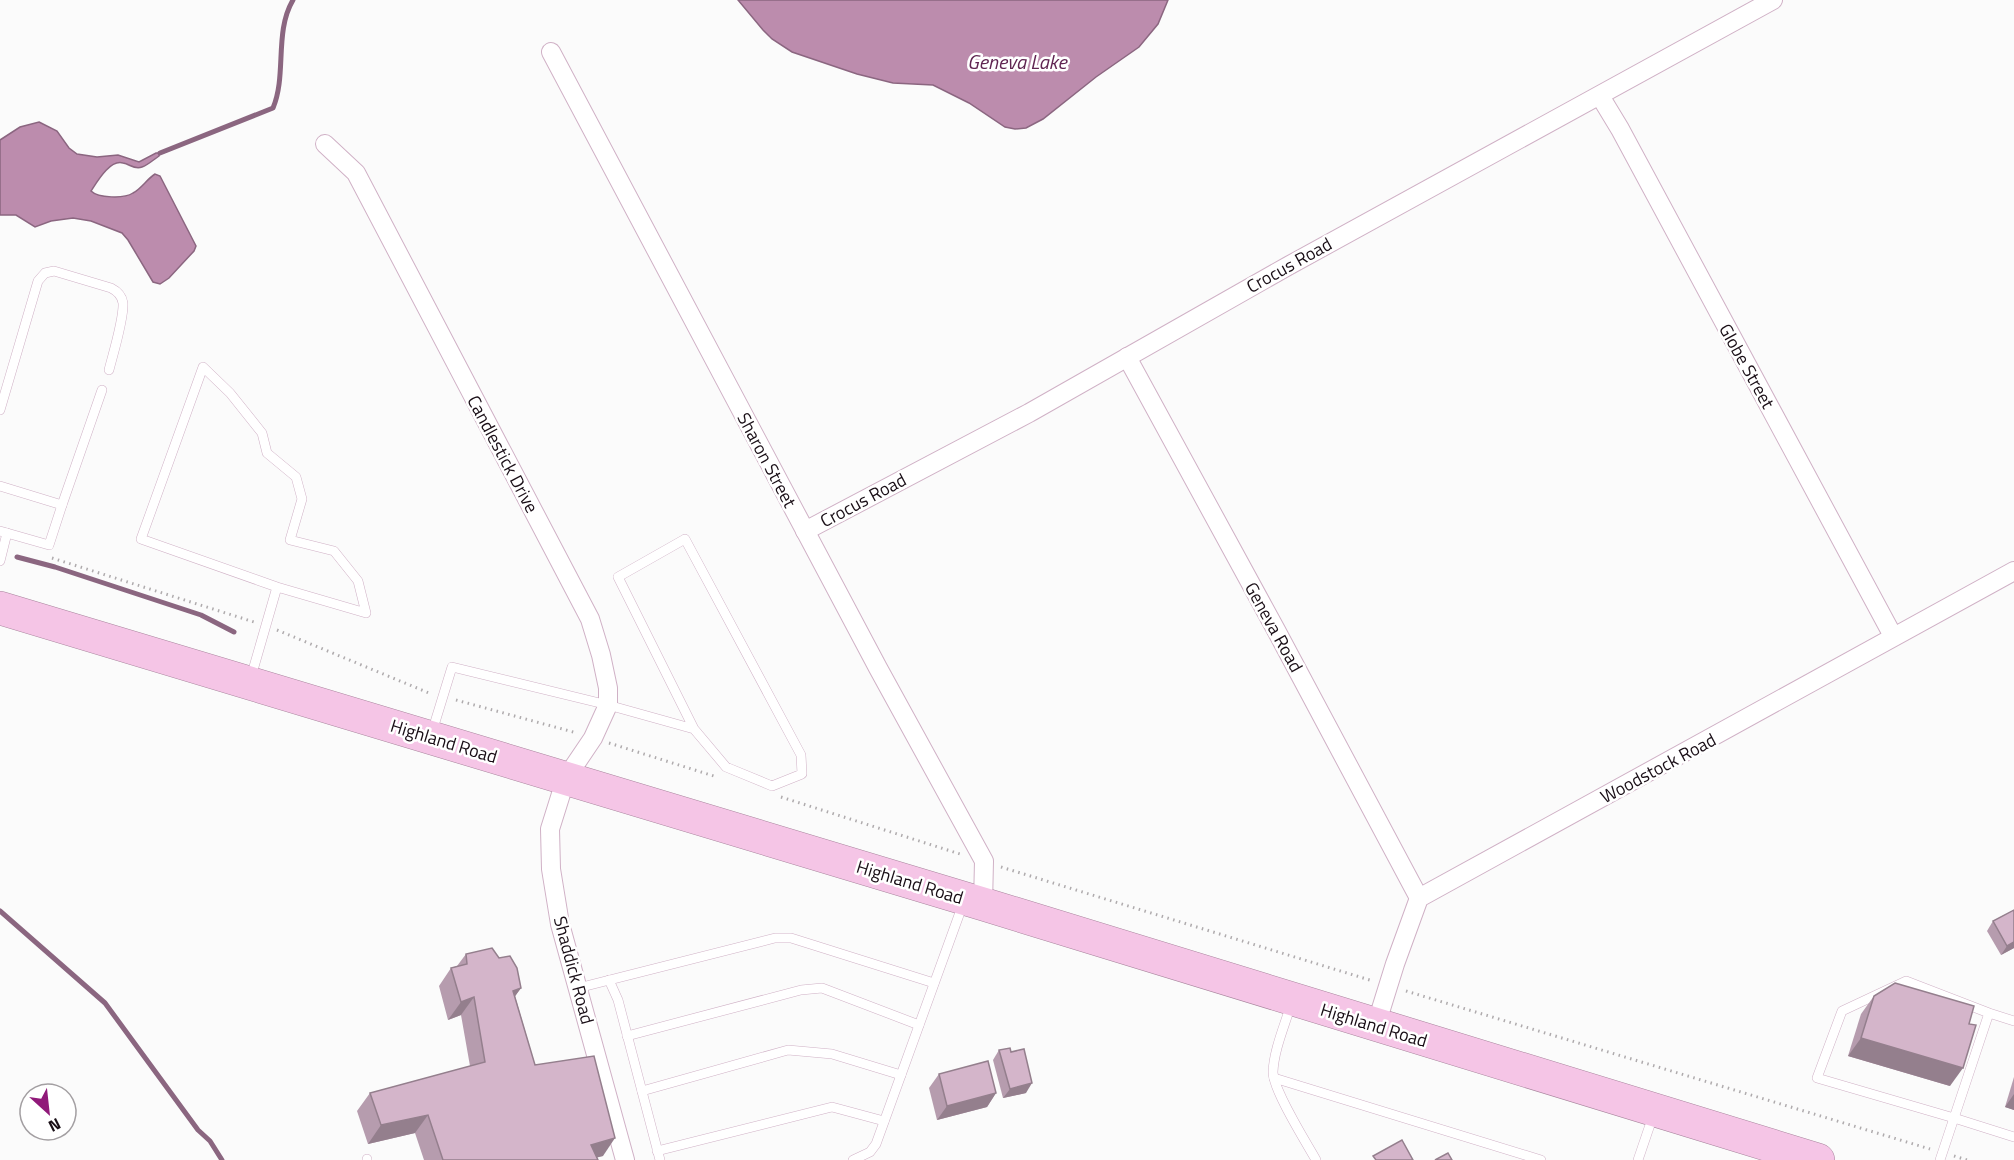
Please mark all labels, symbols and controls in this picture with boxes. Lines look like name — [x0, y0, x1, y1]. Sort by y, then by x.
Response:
water label: Geneva Lake — [967, 46, 1068, 77]
street label: Crocus Road — [1241, 230, 1337, 300]
street label: Globe Street — [1712, 318, 1782, 414]
street label: Candlestick Drive — [461, 390, 545, 518]
street label: Sharon Street — [731, 408, 804, 513]
street label: Crocus Road — [815, 466, 911, 534]
street label: Geneva Road — [1238, 577, 1310, 677]
street label: Highland Road — [387, 712, 501, 770]
street label: Woodstock Road — [1595, 726, 1721, 810]
street label: Highland Road — [853, 853, 967, 911]
street label: Shaddick Road — [547, 913, 601, 1027]
street label: Highland Road — [1317, 996, 1431, 1054]
north arrow — [18, 1082, 78, 1142]
text: N — [44, 1112, 65, 1139]

